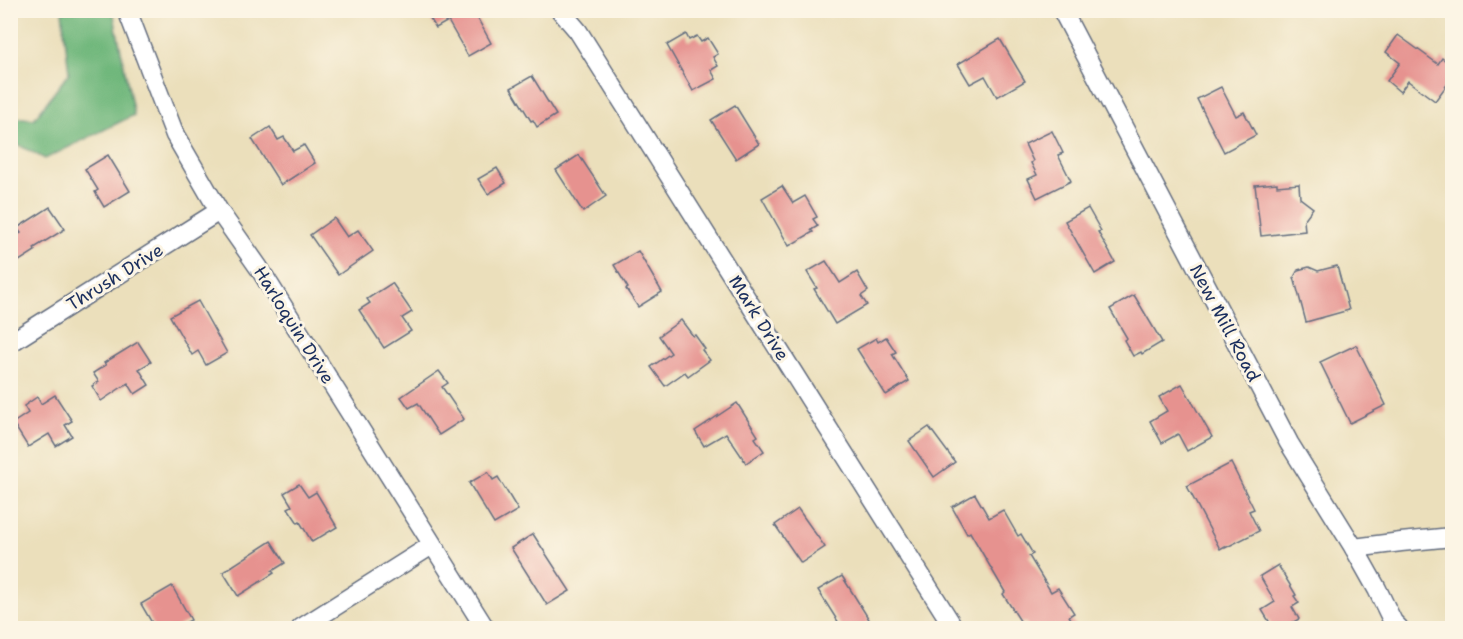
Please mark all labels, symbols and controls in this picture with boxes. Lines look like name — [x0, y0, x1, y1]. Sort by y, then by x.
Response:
street label: Thrush Drive — [62, 238, 168, 316]
street label: New Mill Road — [1184, 260, 1266, 386]
street label: Harloquin Drive — [248, 261, 340, 389]
street label: Mark Drive — [723, 271, 795, 365]

